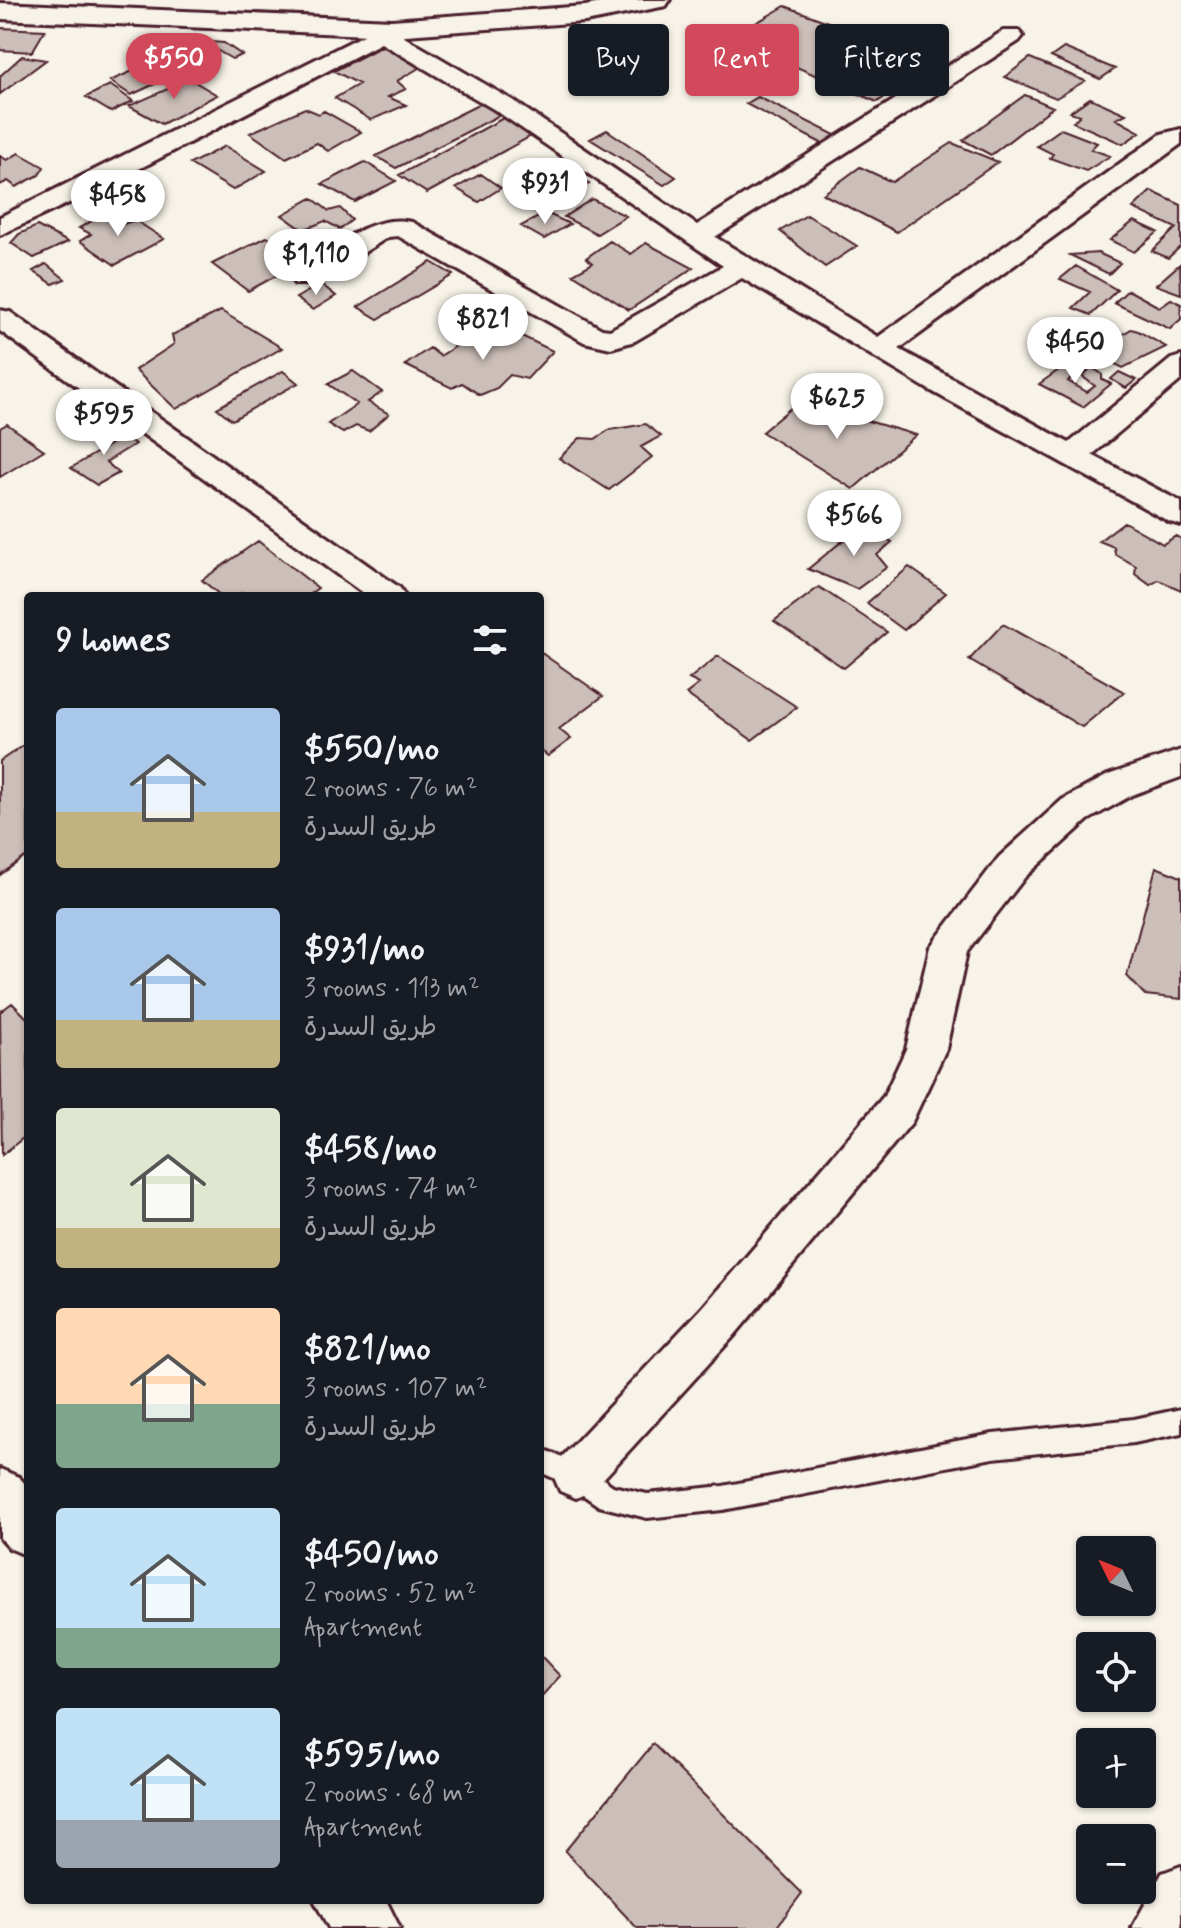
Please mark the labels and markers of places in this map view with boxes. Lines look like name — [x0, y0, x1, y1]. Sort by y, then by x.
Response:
pin: $550 — [127, 33, 221, 101]
pin: $931 — [498, 158, 592, 226]
pin: $458 — [71, 170, 165, 238]
pin: $1,110 — [251, 229, 381, 297]
pin: $821 — [436, 294, 530, 362]
pin: $450 — [1028, 317, 1122, 385]
pin: $625 — [790, 373, 884, 441]
pin: $595 — [57, 389, 151, 457]
pin: $566 — [807, 490, 901, 558]

